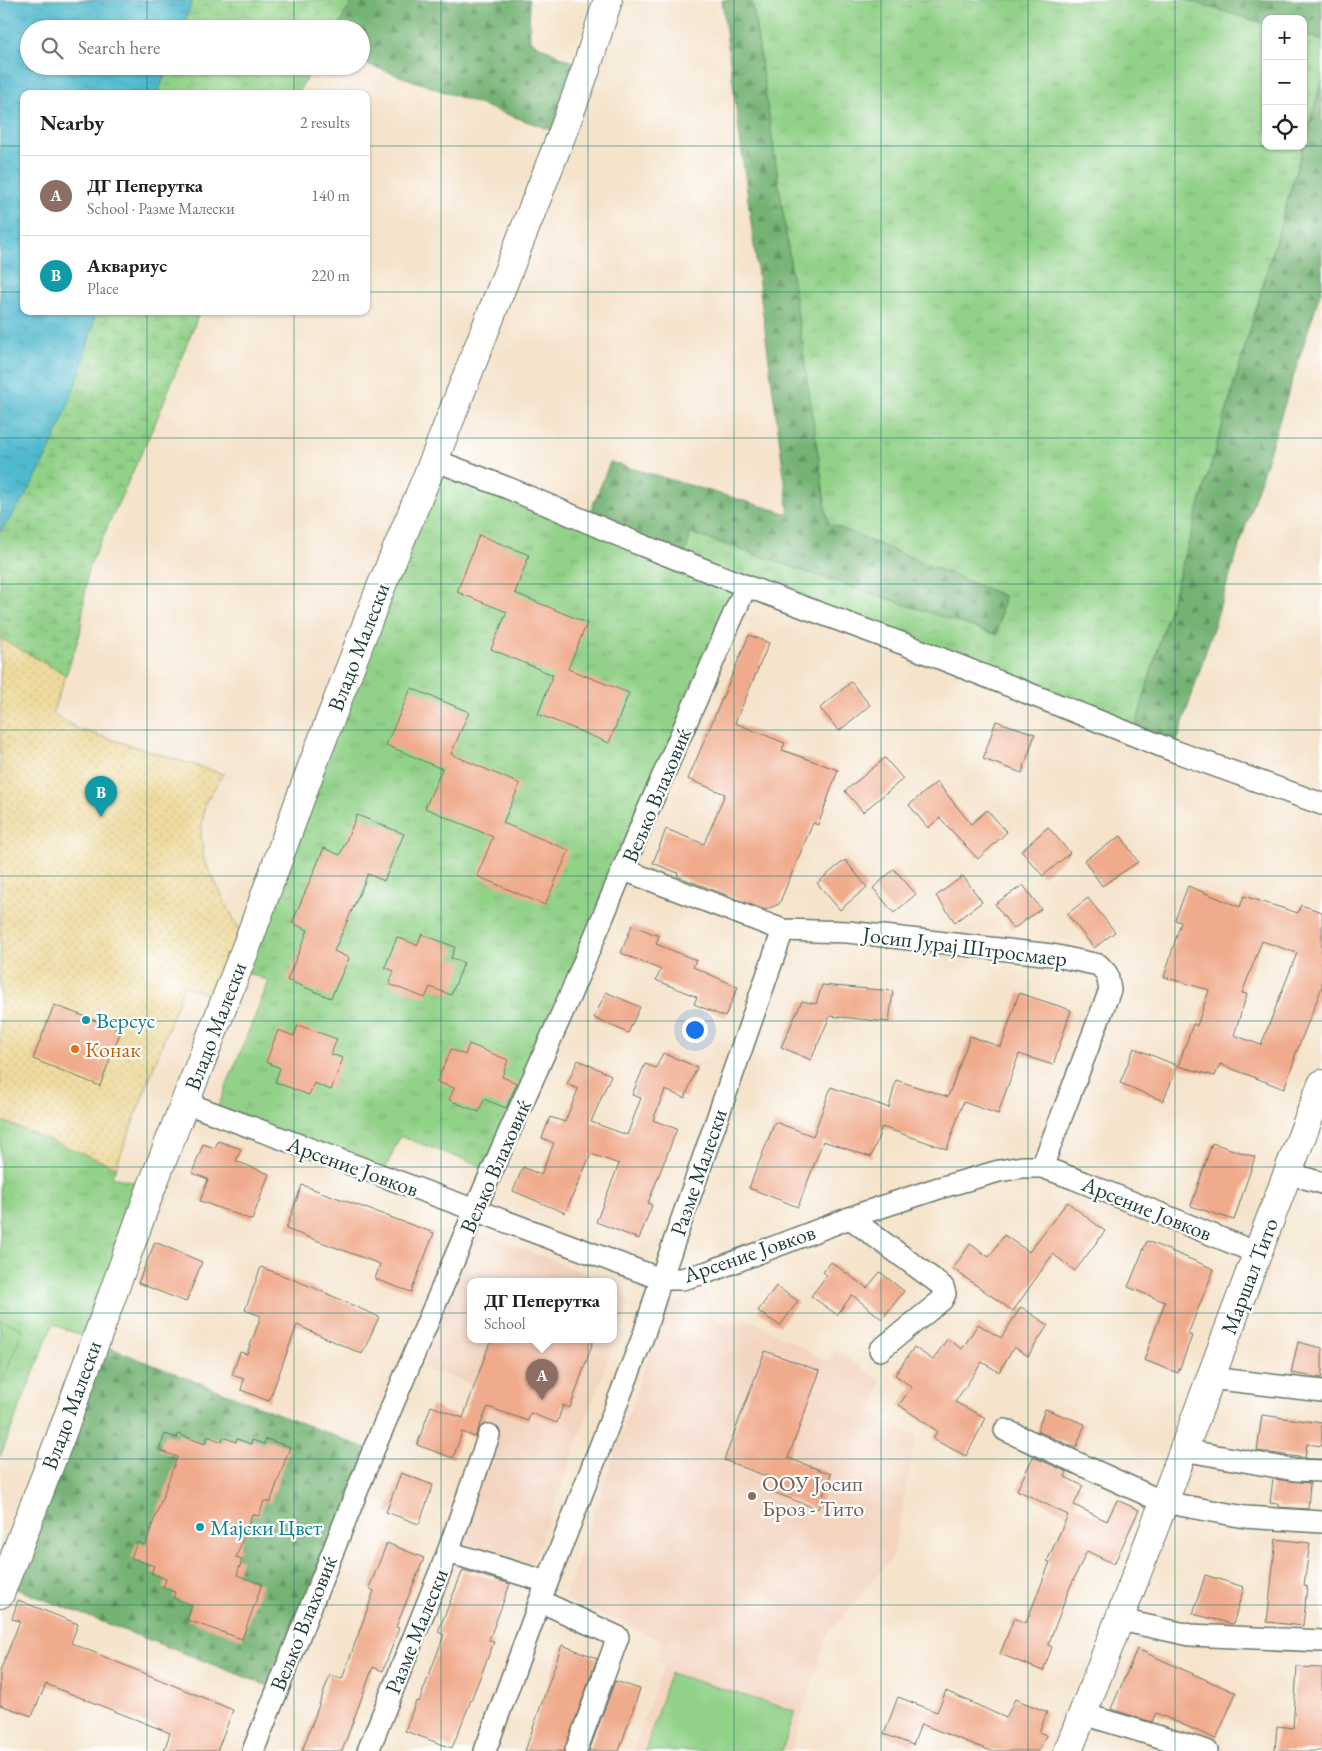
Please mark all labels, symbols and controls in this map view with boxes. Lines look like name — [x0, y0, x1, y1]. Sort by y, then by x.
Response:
map controls — [1262, 15, 1307, 150]
button: + — [1262, 15, 1307, 60]
search box — [20, 20, 370, 75]
icon: search — [38, 34, 66, 62]
text: Search here — [78, 35, 160, 60]
button: − — [1262, 60, 1307, 105]
button: locate — [1262, 105, 1307, 150]
text: Nearby — [40, 109, 104, 136]
text: 2 results — [300, 112, 350, 133]
text: ДГ Пеперутка — [87, 173, 203, 198]
text: A — [50, 185, 62, 206]
text: 140 m — [311, 185, 350, 206]
text: School · Разме Малески — [87, 198, 235, 219]
text: Аквариус — [87, 253, 167, 278]
text: B — [51, 265, 61, 286]
text: 220 m — [311, 265, 350, 286]
text: Place — [87, 278, 119, 299]
street label: Владо Малески — [321, 578, 396, 716]
street label: Вељко Влаховиќ — [615, 723, 698, 867]
pin: B — [85, 776, 117, 817]
street label: Јосип Јурај Штросмаер — [859, 919, 1069, 973]
street label: Владо Малески — [178, 957, 253, 1095]
place label: Версус — [96, 1006, 156, 1035]
marker: Версус — [80, 1014, 92, 1026]
your location — [682, 1017, 708, 1043]
place label: Конак — [85, 1035, 141, 1064]
marker: Конак — [69, 1043, 81, 1055]
street label: Вељко Влаховиќ — [453, 1094, 538, 1238]
street label: Разме Малески — [663, 1104, 734, 1240]
street label: Арсение Јовков — [282, 1129, 423, 1204]
street label: Арсение Јовков — [1077, 1169, 1216, 1248]
street label: Маршал Тито — [1214, 1214, 1285, 1339]
street label: Арсение Јовков — [678, 1217, 819, 1290]
popup — [467, 1278, 617, 1343]
text: ДГ Пеперутка — [484, 1288, 600, 1313]
text: School — [484, 1313, 526, 1334]
street label: Владо Малески — [35, 1336, 108, 1474]
pin: A — [526, 1359, 558, 1400]
place label: ООУ Јосип Броз - Тито — [762, 1469, 864, 1523]
marker: ООУ Јосип Броз - Тито — [746, 1490, 758, 1502]
place label: Мајски Цвет — [210, 1513, 322, 1542]
marker: Мајски Цвет — [194, 1521, 206, 1533]
street label: Вељко Влаховиќ — [263, 1551, 344, 1695]
street label: Разме Малески — [378, 1564, 455, 1698]

